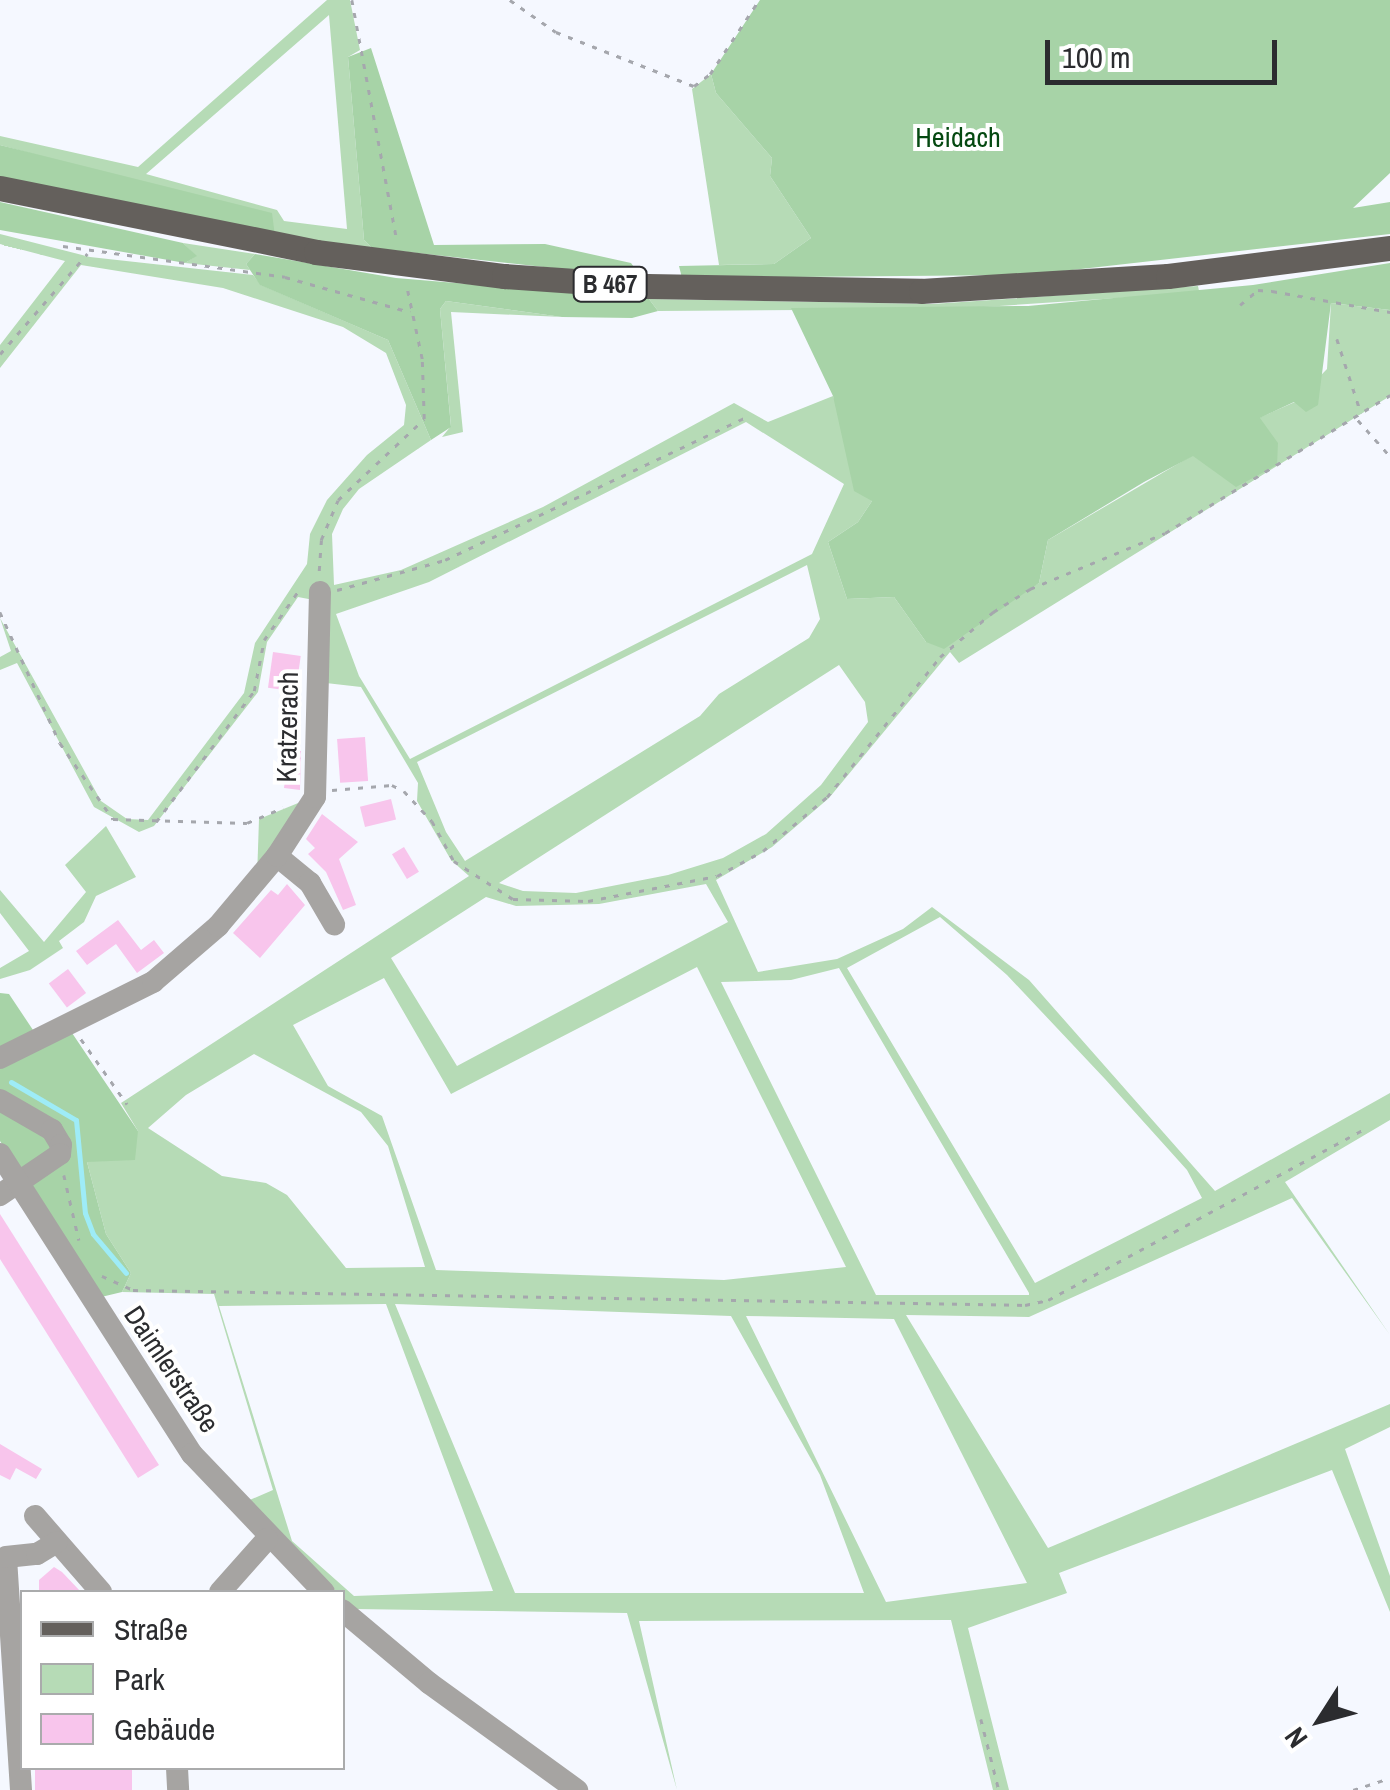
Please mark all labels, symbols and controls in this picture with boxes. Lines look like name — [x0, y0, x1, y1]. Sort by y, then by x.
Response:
scale bar — [1050, 20, 1282, 82]
text: 100 m — [1062, 37, 1130, 77]
park label: Heidach — [915, 120, 1001, 154]
road number: B 467 — [572, 264, 648, 304]
street label: Kratzerach — [269, 671, 305, 783]
street label: Daimlerstraße — [117, 1299, 227, 1439]
legend — [20, 1590, 345, 1770]
text: Straße — [114, 1609, 188, 1649]
text: Park — [114, 1659, 165, 1699]
north arrow — [1270, 1670, 1370, 1770]
text: Gebäude — [114, 1709, 215, 1749]
text: N — [1275, 1720, 1316, 1756]

